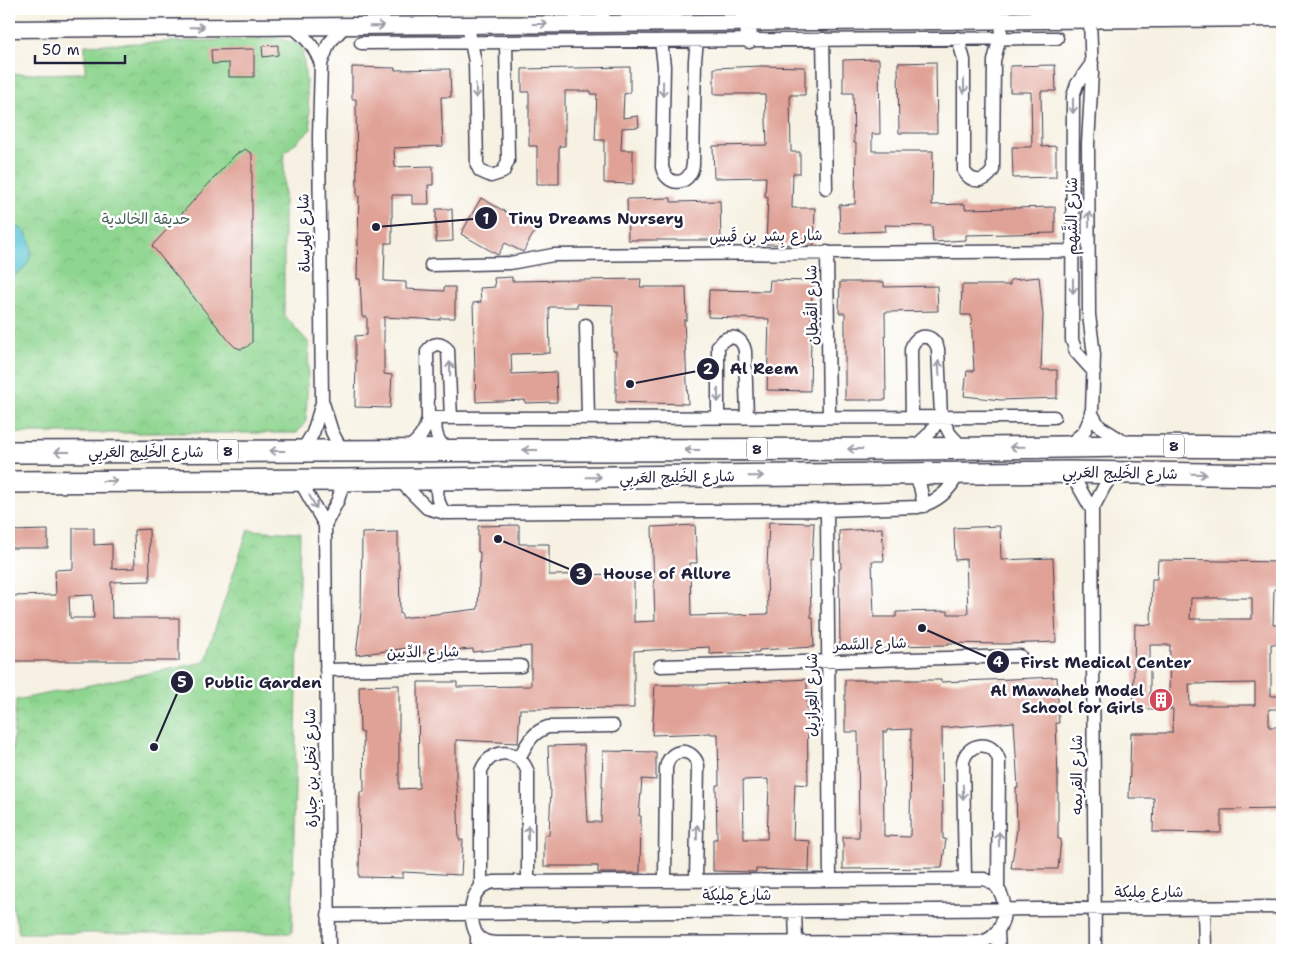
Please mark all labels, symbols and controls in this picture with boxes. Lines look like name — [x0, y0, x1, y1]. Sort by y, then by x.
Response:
one-way arrow — [532, 19, 548, 29]
one-way arrow — [369, 21, 385, 31]
one-way arrow — [189, 22, 205, 32]
scale bar — [35, 32, 125, 64]
text: 50 m — [42, 40, 80, 60]
one-way arrow — [959, 78, 969, 94]
one-way arrow — [658, 80, 668, 97]
one-way arrow — [471, 83, 480, 99]
one-way arrow — [1068, 98, 1078, 114]
street label: شارع الشَّهم — [1061, 177, 1084, 255]
street label: شارع المِرساة — [293, 193, 315, 273]
callout: Tiny Dreams Nursery — [473, 203, 694, 234]
text: Tiny Dreams Nursery — [508, 208, 684, 229]
park label: حديقة الخالدية — [102, 209, 190, 229]
text: 1 — [483, 209, 490, 229]
one-way arrow — [1084, 211, 1094, 228]
street label: شارع بِشر بن قَيس — [709, 225, 823, 249]
street label: شارع القُبطان — [801, 264, 823, 346]
one-way arrow — [1068, 278, 1077, 294]
callout: Al Reem — [695, 353, 809, 384]
text: Al Reem — [730, 358, 799, 379]
text: 2 — [703, 359, 714, 379]
one-way arrow — [934, 360, 943, 376]
one-way arrow — [445, 362, 455, 378]
one-way arrow — [713, 386, 723, 402]
road number: 8 — [1164, 434, 1184, 458]
road number: 8 — [747, 438, 767, 460]
road number: 8 — [218, 440, 238, 462]
street label: شارع الخَلِيج العَربِي — [88, 442, 204, 465]
one-way arrow — [1010, 442, 1026, 452]
one-way arrow — [847, 444, 864, 454]
one-way arrow — [522, 445, 538, 455]
one-way arrow — [685, 445, 701, 455]
one-way arrow — [269, 446, 285, 456]
one-way arrow — [54, 447, 70, 457]
street label: شارع الخَلِيج العَربِي — [1062, 462, 1178, 487]
street label: شارع الخَلِيج العَربِي — [619, 466, 735, 491]
one-way arrow — [1191, 469, 1207, 479]
one-way arrow — [748, 471, 764, 481]
one-way arrow — [585, 472, 601, 482]
one-way arrow — [102, 476, 118, 486]
one-way arrow — [308, 495, 318, 510]
callout: House of Allure — [568, 558, 741, 589]
text: House of Allure — [603, 563, 731, 584]
text: 3 — [576, 564, 586, 584]
street label: شارع السَّمر — [831, 633, 907, 655]
street label: شارع الدِّيين — [387, 641, 459, 663]
callout: First Medical Center — [986, 647, 1202, 678]
text: 4 — [993, 652, 1004, 672]
text: First Medical Center — [1020, 652, 1192, 673]
street label: شارع العِرازِيل — [802, 653, 823, 737]
callout: Public Garden — [169, 666, 332, 697]
text: 5 — [177, 672, 187, 692]
text: Public Garden — [204, 672, 322, 693]
place label: Al Mawaheb Model School for Girls — [990, 681, 1144, 718]
building icon: Al Mawaheb Model School for Girls — [1148, 687, 1174, 713]
street label: شارع نَخل بن جِبارة — [300, 708, 324, 828]
street label: شارع القريمه — [1067, 735, 1087, 815]
one-way arrow — [958, 784, 968, 800]
one-way arrow — [692, 824, 702, 840]
one-way arrow — [523, 826, 533, 842]
one-way arrow — [994, 832, 1004, 848]
street label: شارع مِليكة — [1115, 882, 1183, 902]
street label: شارع مِليكة — [703, 885, 771, 905]

